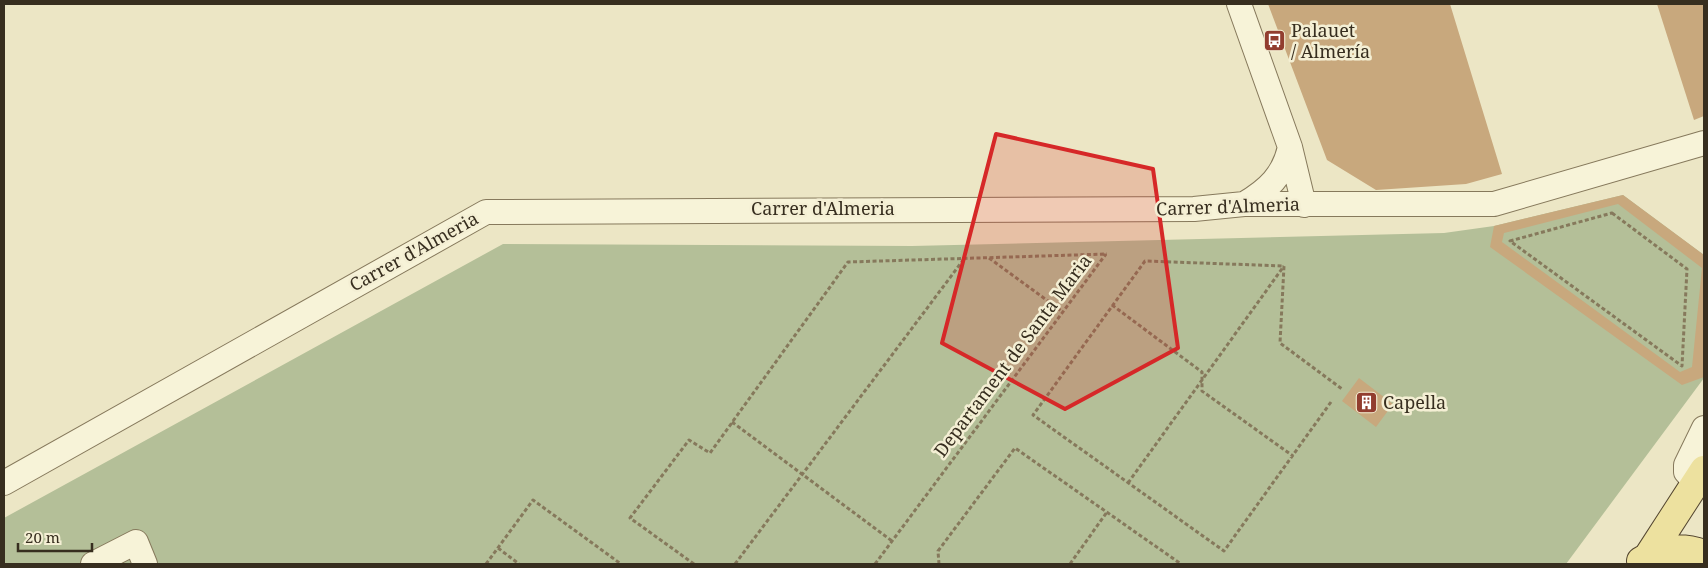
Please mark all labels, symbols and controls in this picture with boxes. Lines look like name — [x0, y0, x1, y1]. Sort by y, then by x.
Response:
place label: Palauet / Almería — [1291, 18, 1370, 63]
bus stop icon: Palauet / Almería — [1263, 29, 1287, 53]
street label: Carrer d'Almeria — [1156, 191, 1300, 221]
street label: Carrer d'Almeria — [751, 196, 895, 220]
street label: Carrer d'Almeria — [345, 206, 482, 296]
street label: Departament de Santa Maria — [928, 249, 1096, 461]
place label: Capella — [1383, 390, 1446, 414]
building icon: Capella — [1355, 391, 1379, 415]
scale bar — [18, 520, 91, 552]
text: 20 m — [25, 527, 60, 547]

